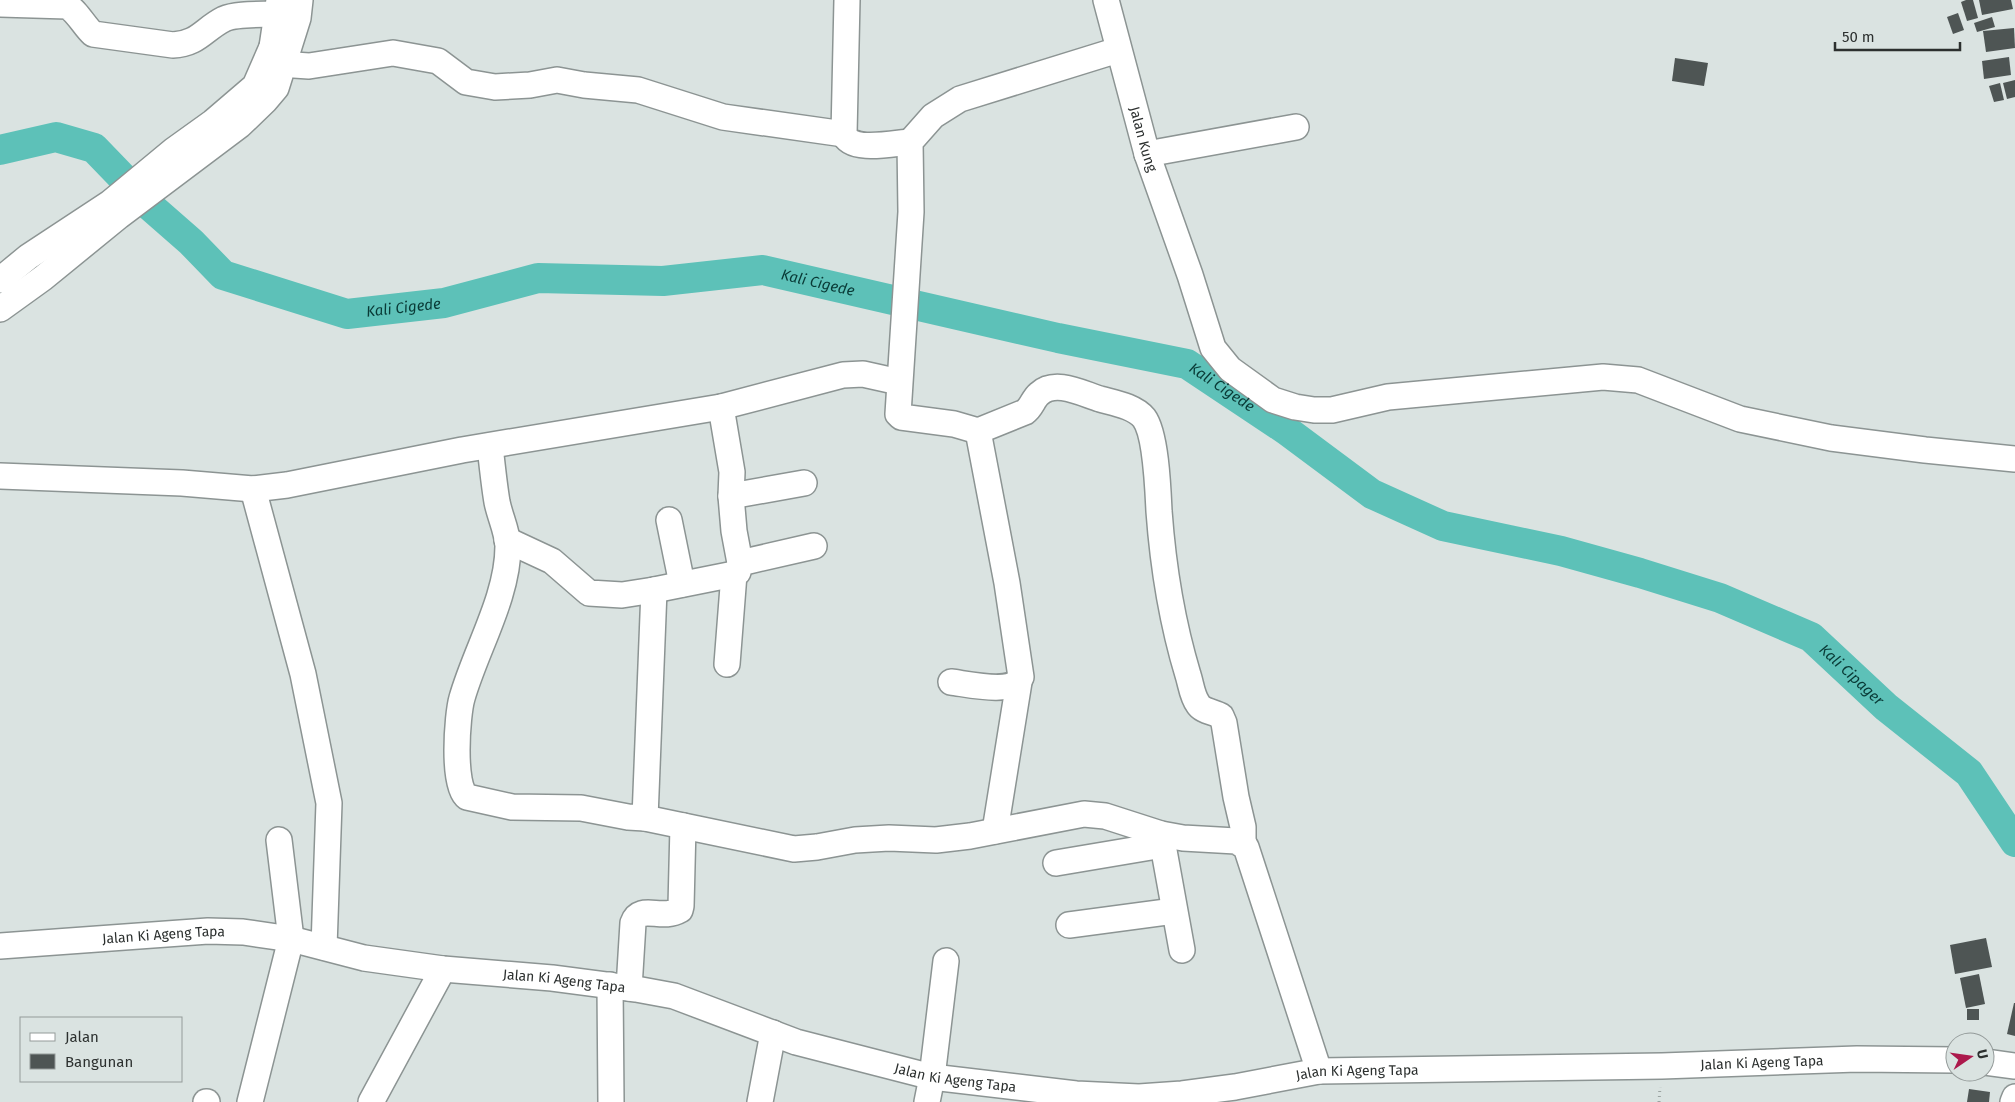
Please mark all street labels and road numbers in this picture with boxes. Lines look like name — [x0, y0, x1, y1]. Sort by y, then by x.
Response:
street label: Jalan Kung — [1126, 105, 1161, 175]
street label: Jalan Ki Ageng Tapa — [102, 922, 225, 947]
street label: Jalan Ki Ageng Tapa — [502, 965, 626, 996]
street label: Jalan Ki Ageng Tapa — [1700, 1052, 1824, 1073]
street label: Jalan Ki Ageng Tapa — [893, 1059, 1017, 1095]
street label: Jalan Ki Ageng Tapa — [1294, 1061, 1419, 1084]

